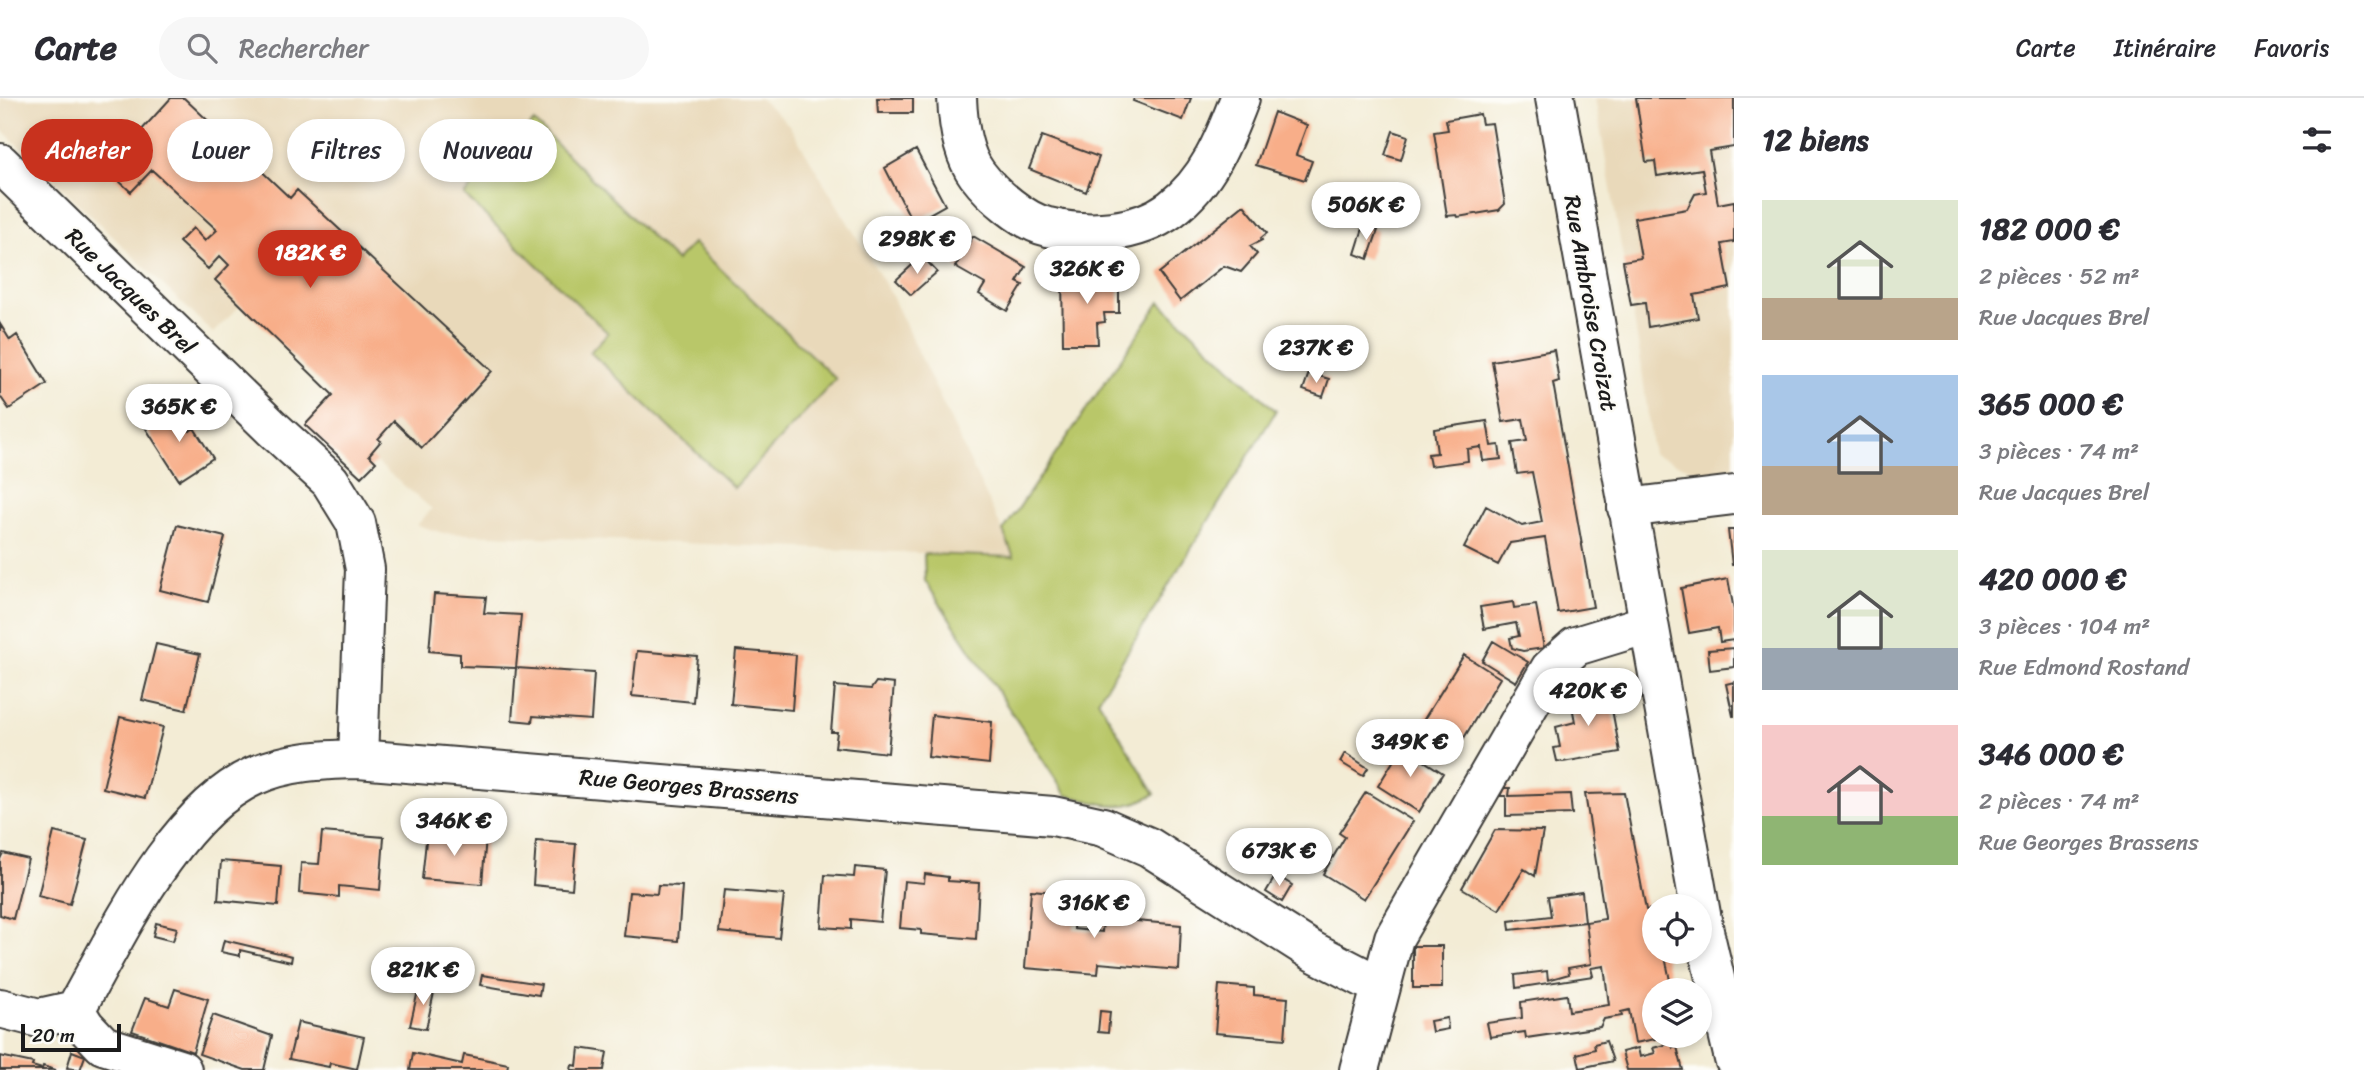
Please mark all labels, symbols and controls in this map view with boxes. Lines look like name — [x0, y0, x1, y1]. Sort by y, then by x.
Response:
search box — [159, 17, 649, 80]
text: Carte — [35, 19, 117, 77]
text: Rechercher — [239, 25, 369, 71]
text: Carte — [2016, 27, 2076, 69]
text: Itinéraire — [2114, 27, 2216, 69]
text: Favoris — [2254, 27, 2329, 69]
icon: search — [183, 29, 221, 67]
text: 12 biens — [1762, 113, 1869, 167]
chip: Acheter — [21, 119, 153, 182]
chip: Louer — [167, 119, 273, 182]
chip: Filtres — [287, 119, 405, 182]
chip: Nouveau — [419, 119, 557, 182]
icon: filters — [2298, 121, 2336, 159]
pin: 506K € — [1309, 183, 1423, 242]
text: 506K € — [1328, 184, 1404, 225]
street label: Rue Ambroise Croizat — [1551, 192, 1630, 414]
text: 182 000 € — [1979, 202, 2120, 256]
pin: 298K € — [860, 216, 974, 276]
street label: Rue Jacques Brel — [55, 217, 206, 366]
text: 298K € — [879, 218, 955, 259]
icon: home — [1818, 228, 1902, 312]
pin: 182K € — [253, 230, 367, 290]
text: 182K € — [274, 232, 346, 273]
pin: 326K € — [1030, 246, 1144, 306]
text: 326K € — [1050, 248, 1124, 289]
text: 2 pièces · 52 m² — [1979, 256, 2139, 297]
text: Rue Jacques Brel — [1979, 297, 2149, 338]
pin: 237K € — [1259, 326, 1373, 385]
text: 237K € — [1279, 327, 1353, 368]
text: 365 000 € — [1979, 377, 2123, 431]
pin: 365K € — [122, 384, 236, 444]
text: 365K € — [142, 386, 216, 427]
icon: home — [1818, 403, 1902, 487]
text: 3 pièces · 74 m² — [1979, 431, 2139, 472]
text: Rue Jacques Brel — [1979, 472, 2149, 513]
text: 420 000 € — [1979, 552, 2126, 606]
icon: home — [1818, 578, 1902, 662]
text: 3 pièces · 104 m² — [1979, 606, 2150, 647]
text: Rue Edmond Rostand — [1979, 647, 2189, 688]
pin: 420K € — [1531, 668, 1645, 728]
text: 420K € — [1549, 670, 1627, 711]
pin: 349K € — [1353, 720, 1467, 779]
text: 349K € — [1372, 721, 1448, 762]
text: 346 000 € — [1979, 727, 2124, 781]
icon: home — [1818, 753, 1902, 837]
street label: Rue Georges Brassens — [578, 756, 801, 817]
text: 2 pièces · 74 m² — [1979, 781, 2140, 822]
pin: 346K € — [397, 798, 511, 858]
text: 346K € — [416, 800, 492, 841]
text: Rue Georges Brassens — [1979, 822, 2199, 863]
pin: 673K € — [1222, 828, 1336, 888]
text: 673K € — [1242, 830, 1316, 871]
pin: 316K € — [1037, 880, 1151, 940]
text: 316K € — [1059, 882, 1129, 923]
map controls — [1642, 894, 1712, 1048]
button: locate — [1642, 894, 1712, 964]
pin: 821K € — [366, 948, 480, 1007]
text: 821K € — [387, 949, 459, 990]
button: layers — [1642, 978, 1712, 1048]
text: 20 m — [32, 1019, 75, 1052]
scale bar — [21, 1021, 121, 1053]

